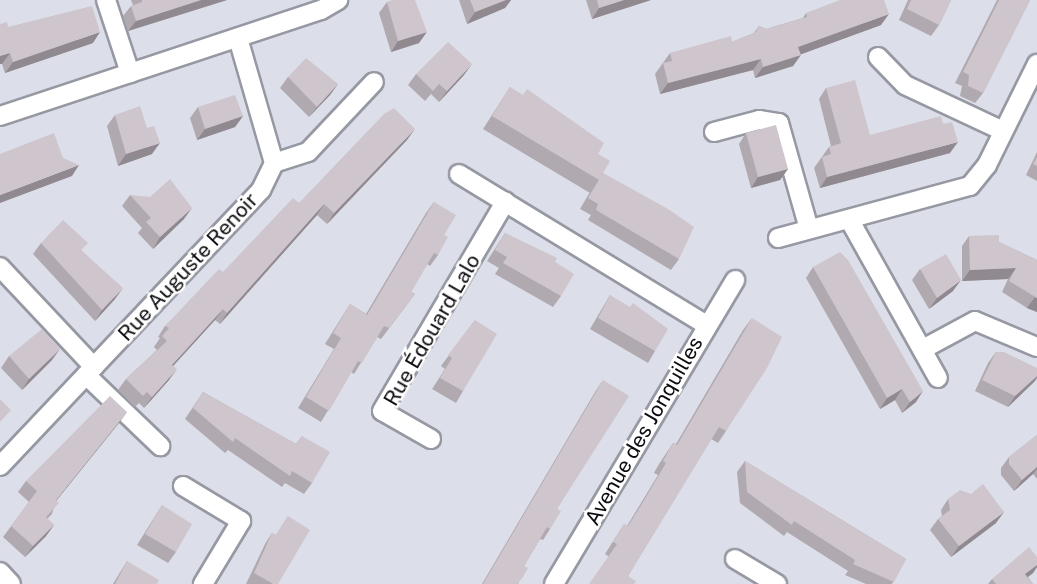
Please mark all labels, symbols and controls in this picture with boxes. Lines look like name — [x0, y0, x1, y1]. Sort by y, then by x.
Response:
street label: Rue Auguste Renoir — [113, 188, 263, 346]
street label: Rue Édouard Lalo — [378, 250, 486, 410]
street label: Avenue des Jonquilles — [580, 332, 708, 530]

